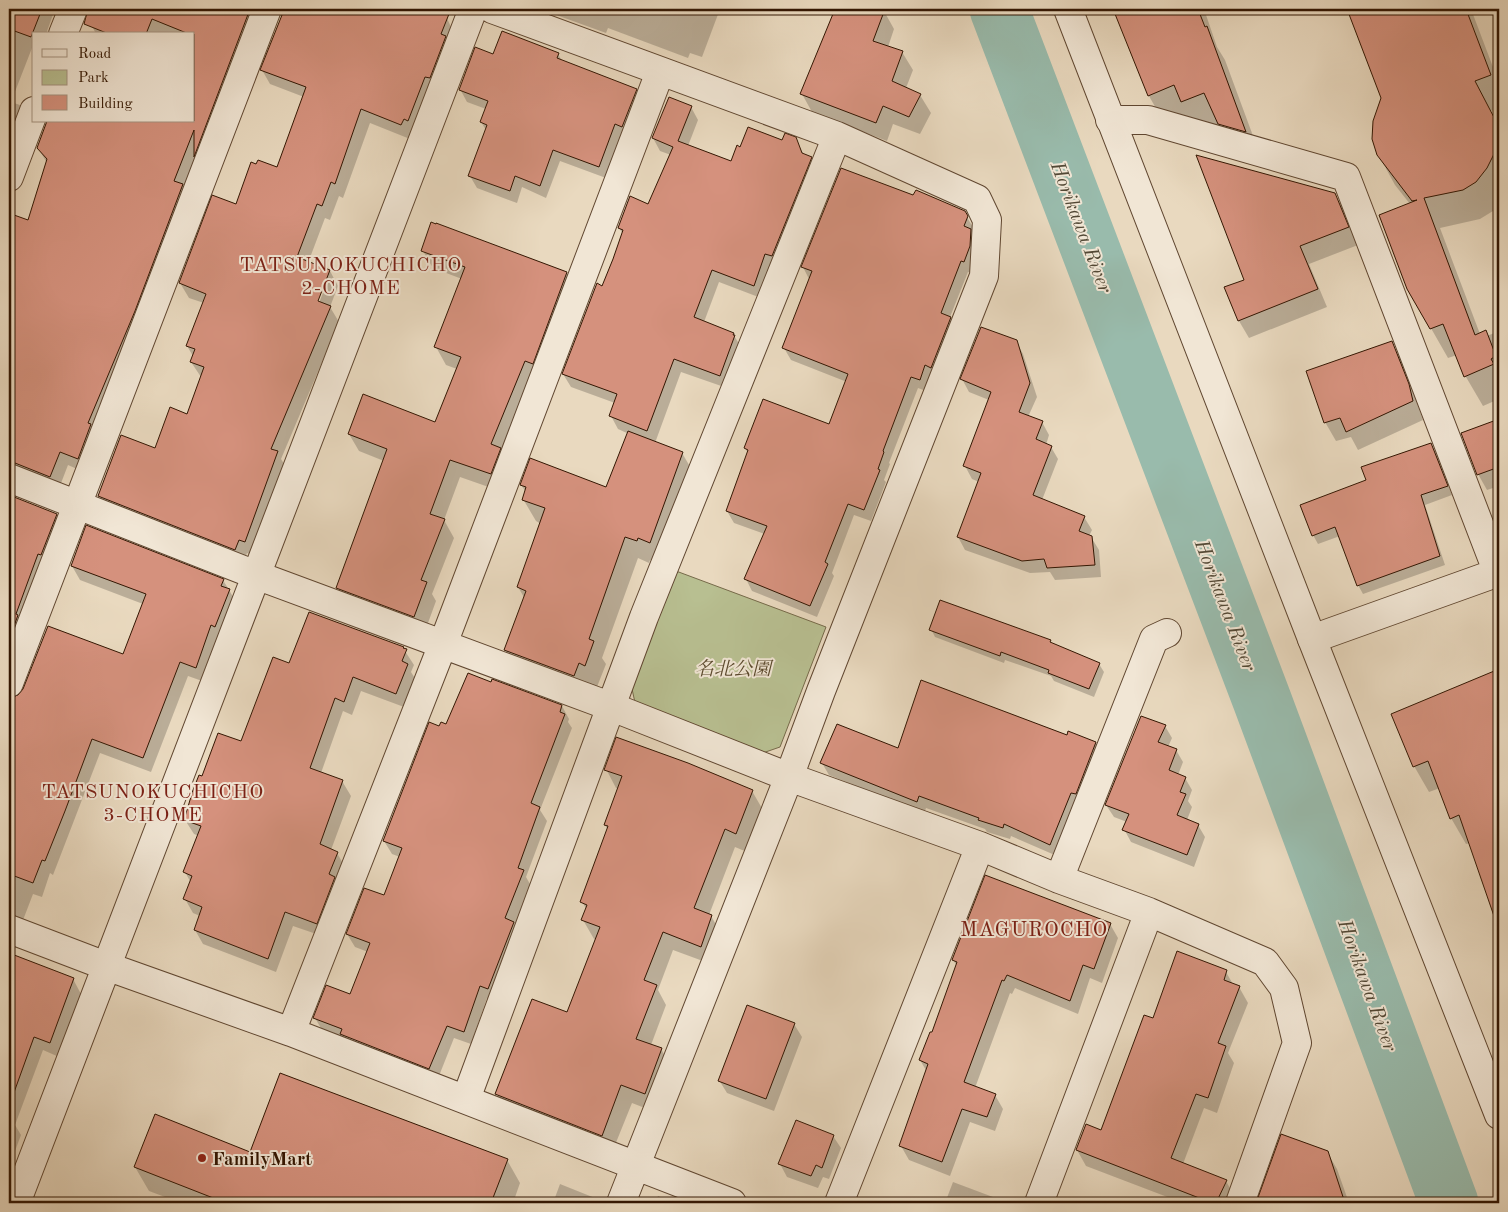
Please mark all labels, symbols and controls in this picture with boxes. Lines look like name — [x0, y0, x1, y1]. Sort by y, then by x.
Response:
legend — [32, 32, 195, 122]
text: Road — [78, 47, 112, 62]
text: Park — [78, 71, 109, 86]
text: Building — [78, 97, 133, 112]
water label: Horikawa River — [1046, 158, 1115, 297]
district label: TATSUNOKUCHICHO 2-CHOME — [240, 256, 462, 299]
water label: Horikawa River — [1190, 536, 1259, 675]
park label: 名北公園 — [695, 659, 774, 680]
district label: TATSUNOKUCHICHO 3-CHOME — [42, 783, 264, 826]
water label: Horikawa River — [1333, 916, 1399, 1055]
district label: MAGUROCHO — [960, 920, 1108, 941]
place label: FamilyMart — [212, 1151, 312, 1170]
marker: FamilyMart — [196, 1152, 208, 1164]

